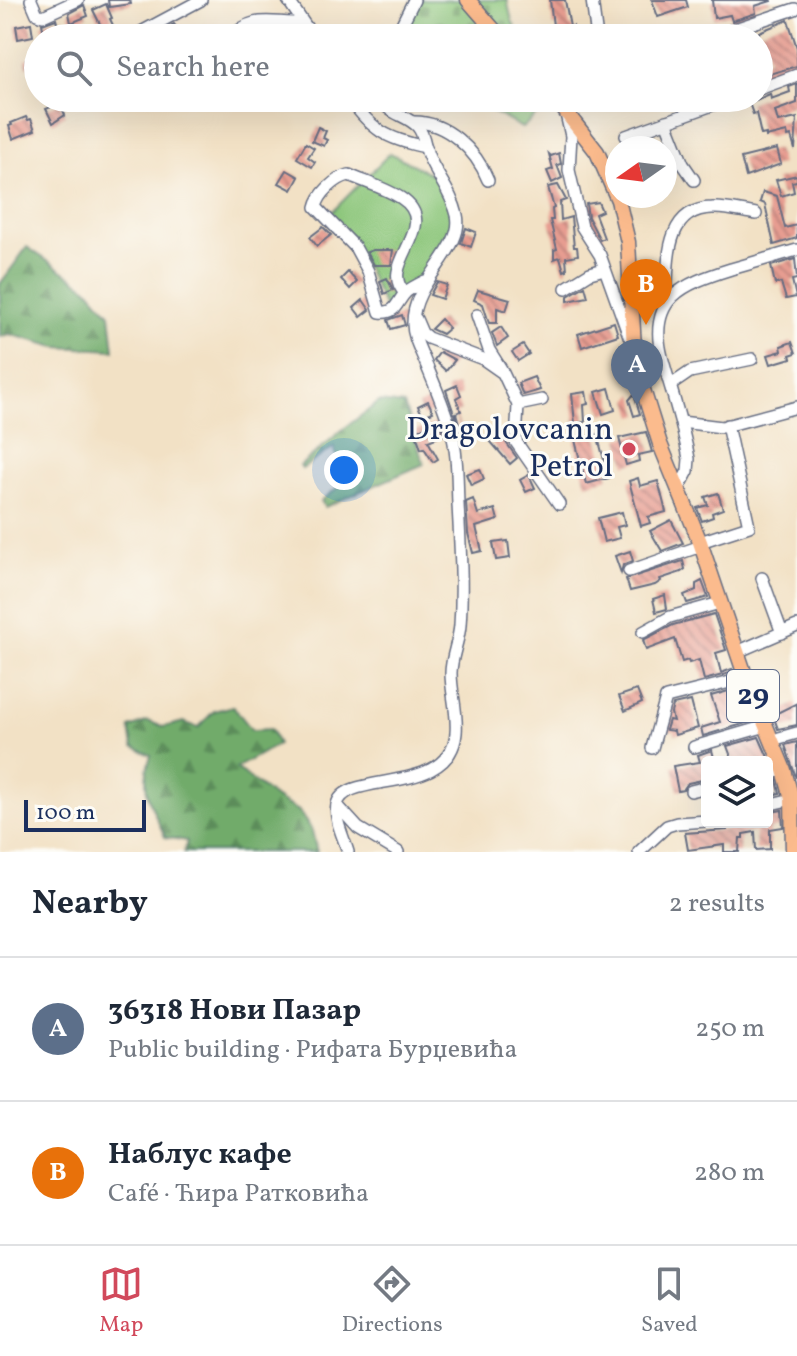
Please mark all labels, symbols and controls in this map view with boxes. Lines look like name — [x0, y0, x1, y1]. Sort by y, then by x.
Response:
search box — [24, 24, 773, 112]
icon: search — [52, 46, 96, 90]
text: Search here — [116, 47, 270, 89]
north arrow — [605, 136, 677, 208]
pin: B — [620, 259, 672, 325]
pin: A — [611, 339, 663, 405]
place label: Dragolovcanin Petrol — [406, 409, 613, 490]
marker: Dragolovcanin Petrol — [620, 440, 638, 458]
your location — [324, 450, 364, 490]
road number: 29 — [727, 670, 779, 722]
map controls — [701, 756, 773, 828]
button: layers — [701, 756, 773, 828]
scale bar — [24, 796, 146, 832]
text: 100 m — [36, 798, 95, 829]
text: Nearby — [32, 881, 148, 928]
text: 2 results — [669, 886, 765, 922]
text: 36318 Нови Пазар — [108, 990, 361, 1032]
text: A — [49, 1011, 67, 1047]
text: 250 m — [695, 1011, 765, 1047]
text: Public building · Рифата Бурџевића — [108, 1032, 517, 1068]
text: Наблус кафе — [108, 1134, 292, 1176]
text: B — [49, 1155, 67, 1191]
text: 280 m — [694, 1155, 765, 1191]
text: Café · Ћира Ратковића — [108, 1176, 369, 1212]
tab: Map — [99, 1262, 143, 1341]
tab: Directions — [342, 1262, 443, 1341]
tab: Saved — [641, 1262, 698, 1341]

